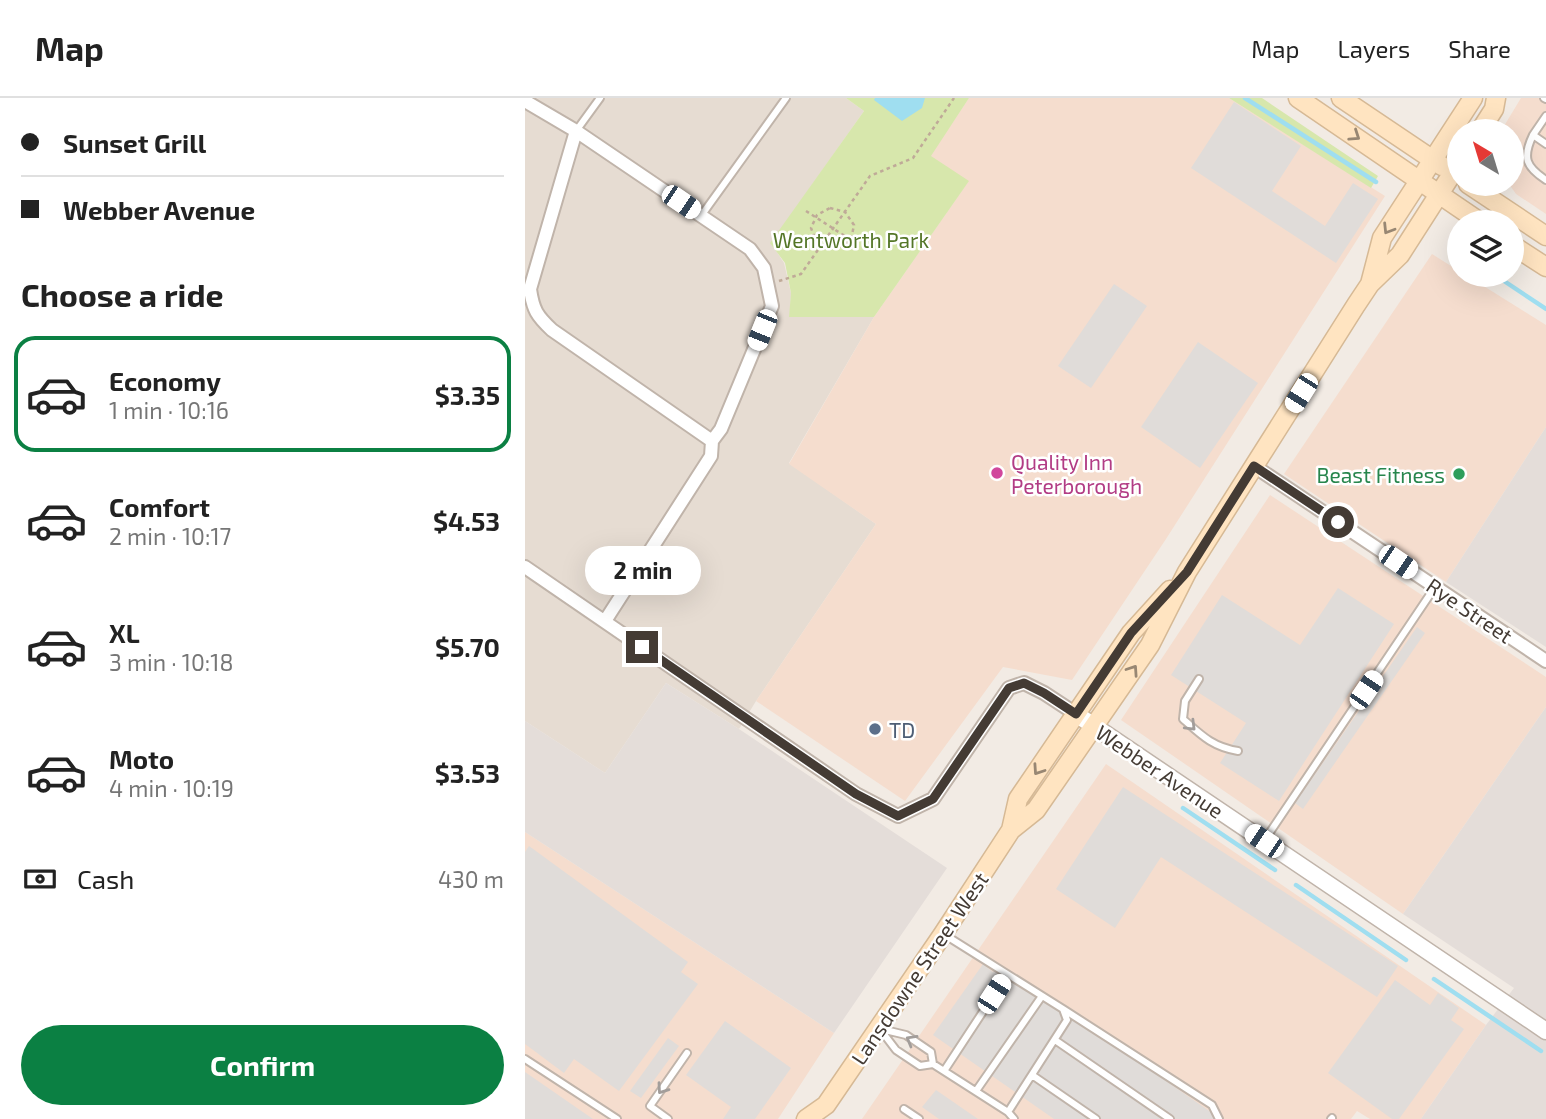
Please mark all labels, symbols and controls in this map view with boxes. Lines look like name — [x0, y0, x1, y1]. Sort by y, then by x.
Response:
text: Map — [35, 28, 104, 68]
text: Map — [1251, 34, 1299, 63]
text: Layers — [1337, 34, 1410, 63]
text: Share — [1448, 34, 1511, 63]
north arrow — [1447, 119, 1524, 196]
map controls — [1447, 119, 1524, 287]
text: Sunset Grill — [63, 127, 206, 158]
one-way arrow — [1347, 128, 1360, 141]
car — [658, 182, 705, 222]
text: Webber Avenue — [63, 194, 255, 225]
button: layers — [1447, 210, 1524, 287]
one-way arrow — [1383, 221, 1396, 234]
park label: Wentworth Park — [773, 227, 930, 252]
text: Choose a ride — [21, 275, 224, 313]
car — [745, 307, 780, 353]
icon: car — [25, 363, 88, 426]
text: Economy — [109, 365, 221, 396]
car — [1281, 370, 1322, 416]
text: $3.35 — [435, 379, 500, 410]
text: 1 min · 10:16 — [109, 396, 229, 424]
place label: Quality Inn Peterborough — [1011, 449, 1142, 498]
place label: Beast Fitness — [1316, 462, 1445, 487]
marker: Quality Inn Peterborough — [989, 465, 1005, 481]
marker: Beast Fitness — [1451, 466, 1467, 482]
icon: car — [25, 489, 88, 552]
text: Comfort — [109, 491, 210, 522]
text: $4.53 — [433, 505, 500, 536]
route start — [1322, 506, 1354, 538]
text: 2 min · 10:17 — [109, 522, 231, 550]
car — [1375, 542, 1422, 582]
callout: 2 min — [584, 546, 700, 594]
text: 2 min — [614, 556, 672, 584]
street label: Rye Street — [1422, 572, 1518, 648]
icon: car — [25, 615, 88, 678]
text: XL — [109, 617, 140, 648]
text: $5.70 — [435, 631, 500, 662]
route end — [626, 631, 658, 663]
text: 3 min · 10:18 — [109, 648, 233, 676]
one-way arrow — [1125, 665, 1137, 678]
car — [1346, 667, 1387, 713]
place label: TD — [889, 717, 915, 742]
one-way arrow — [1183, 718, 1196, 731]
street label: Webber Avenue — [1091, 719, 1229, 823]
marker: TD — [867, 721, 883, 737]
icon: car — [25, 741, 88, 804]
text: Moto — [109, 743, 174, 774]
text: $3.53 — [435, 757, 500, 788]
one-way arrow — [1033, 762, 1046, 775]
text: 4 min · 10:19 — [109, 774, 234, 802]
car — [1241, 821, 1288, 861]
icon: cash — [21, 860, 59, 898]
text: Cash — [77, 863, 134, 894]
text: 430 m — [438, 865, 504, 893]
street label: Lansdowne Street West — [845, 867, 993, 1069]
car — [974, 971, 1015, 1017]
button: Confirm — [21, 1025, 504, 1105]
one-way arrow — [906, 1035, 919, 1048]
one-way arrow — [658, 1081, 670, 1094]

